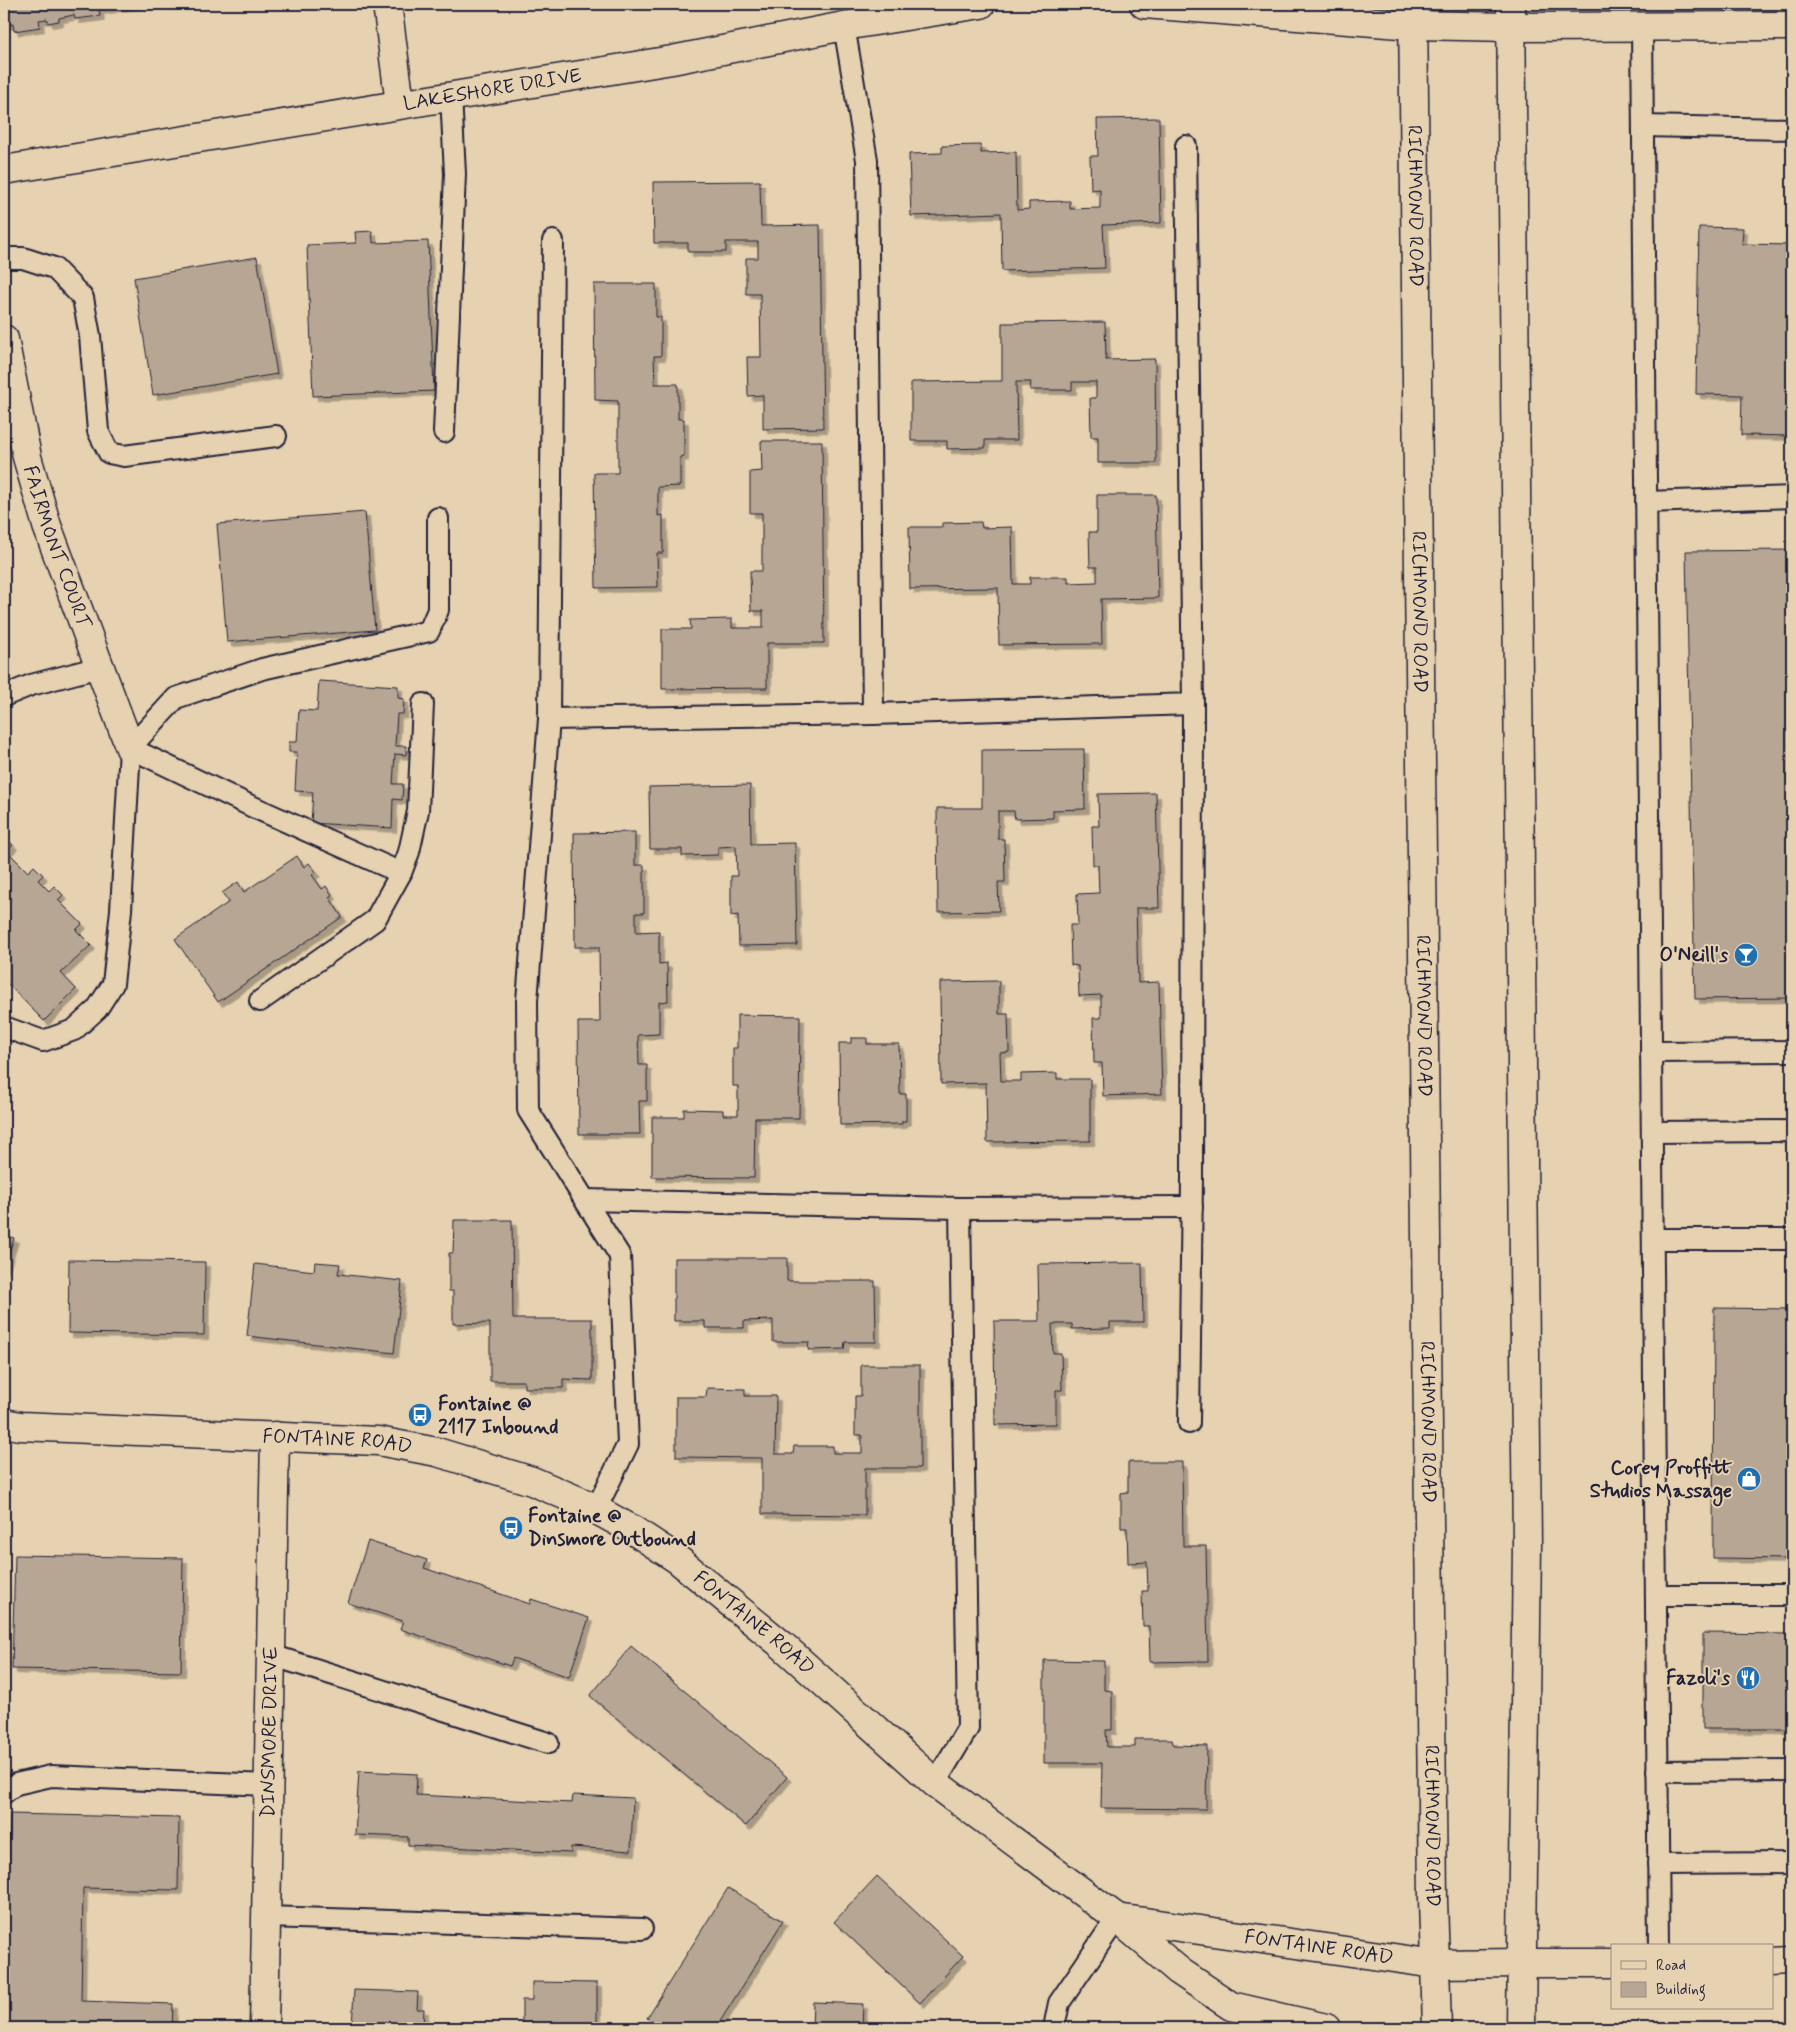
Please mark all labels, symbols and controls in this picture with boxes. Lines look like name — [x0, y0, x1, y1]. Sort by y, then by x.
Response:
street label: LAKESHORE DRIVE — [401, 62, 583, 118]
street label: RICHMOND ROAD — [1401, 125, 1429, 287]
street label: FAIRMONT COURT — [17, 462, 98, 634]
street label: RICHMOND ROAD — [1405, 531, 1434, 693]
street label: RICHMOND ROAD — [1409, 935, 1438, 1097]
place label: O'Neill's — [1659, 942, 1728, 969]
bar icon: O'Neill's — [1733, 942, 1759, 968]
street label: RICHMOND ROAD — [1414, 1341, 1442, 1503]
place label: Fontaine @ 2117 Inbound — [438, 1391, 559, 1441]
bus stop icon: Fontaine @ 2117 Inbound — [407, 1402, 433, 1428]
street label: FONTAINE ROAD — [262, 1423, 414, 1461]
place label: Corey Proffitt Studios Massage — [1590, 1455, 1732, 1507]
shop icon: Corey Proffitt Studios Massage — [1736, 1466, 1762, 1492]
place label: Fontaine @ Dinsmore Outbound — [528, 1503, 696, 1553]
bus stop icon: Fontaine @ Dinsmore Outbound — [498, 1515, 524, 1541]
street label: FONTAINE ROAD — [688, 1564, 820, 1681]
street label: DINSMORE DRIVE — [254, 1646, 285, 1818]
place label: Fazoli's — [1666, 1665, 1730, 1692]
restaurant icon: Fazoli's — [1735, 1665, 1761, 1691]
street label: RICHMOND ROAD — [1418, 1745, 1447, 1907]
street label: FONTAINE ROAD — [1243, 1923, 1395, 1971]
legend — [1611, 1944, 1774, 2010]
text: Road — [1656, 1956, 1686, 1976]
text: Building — [1656, 1980, 1706, 2001]

